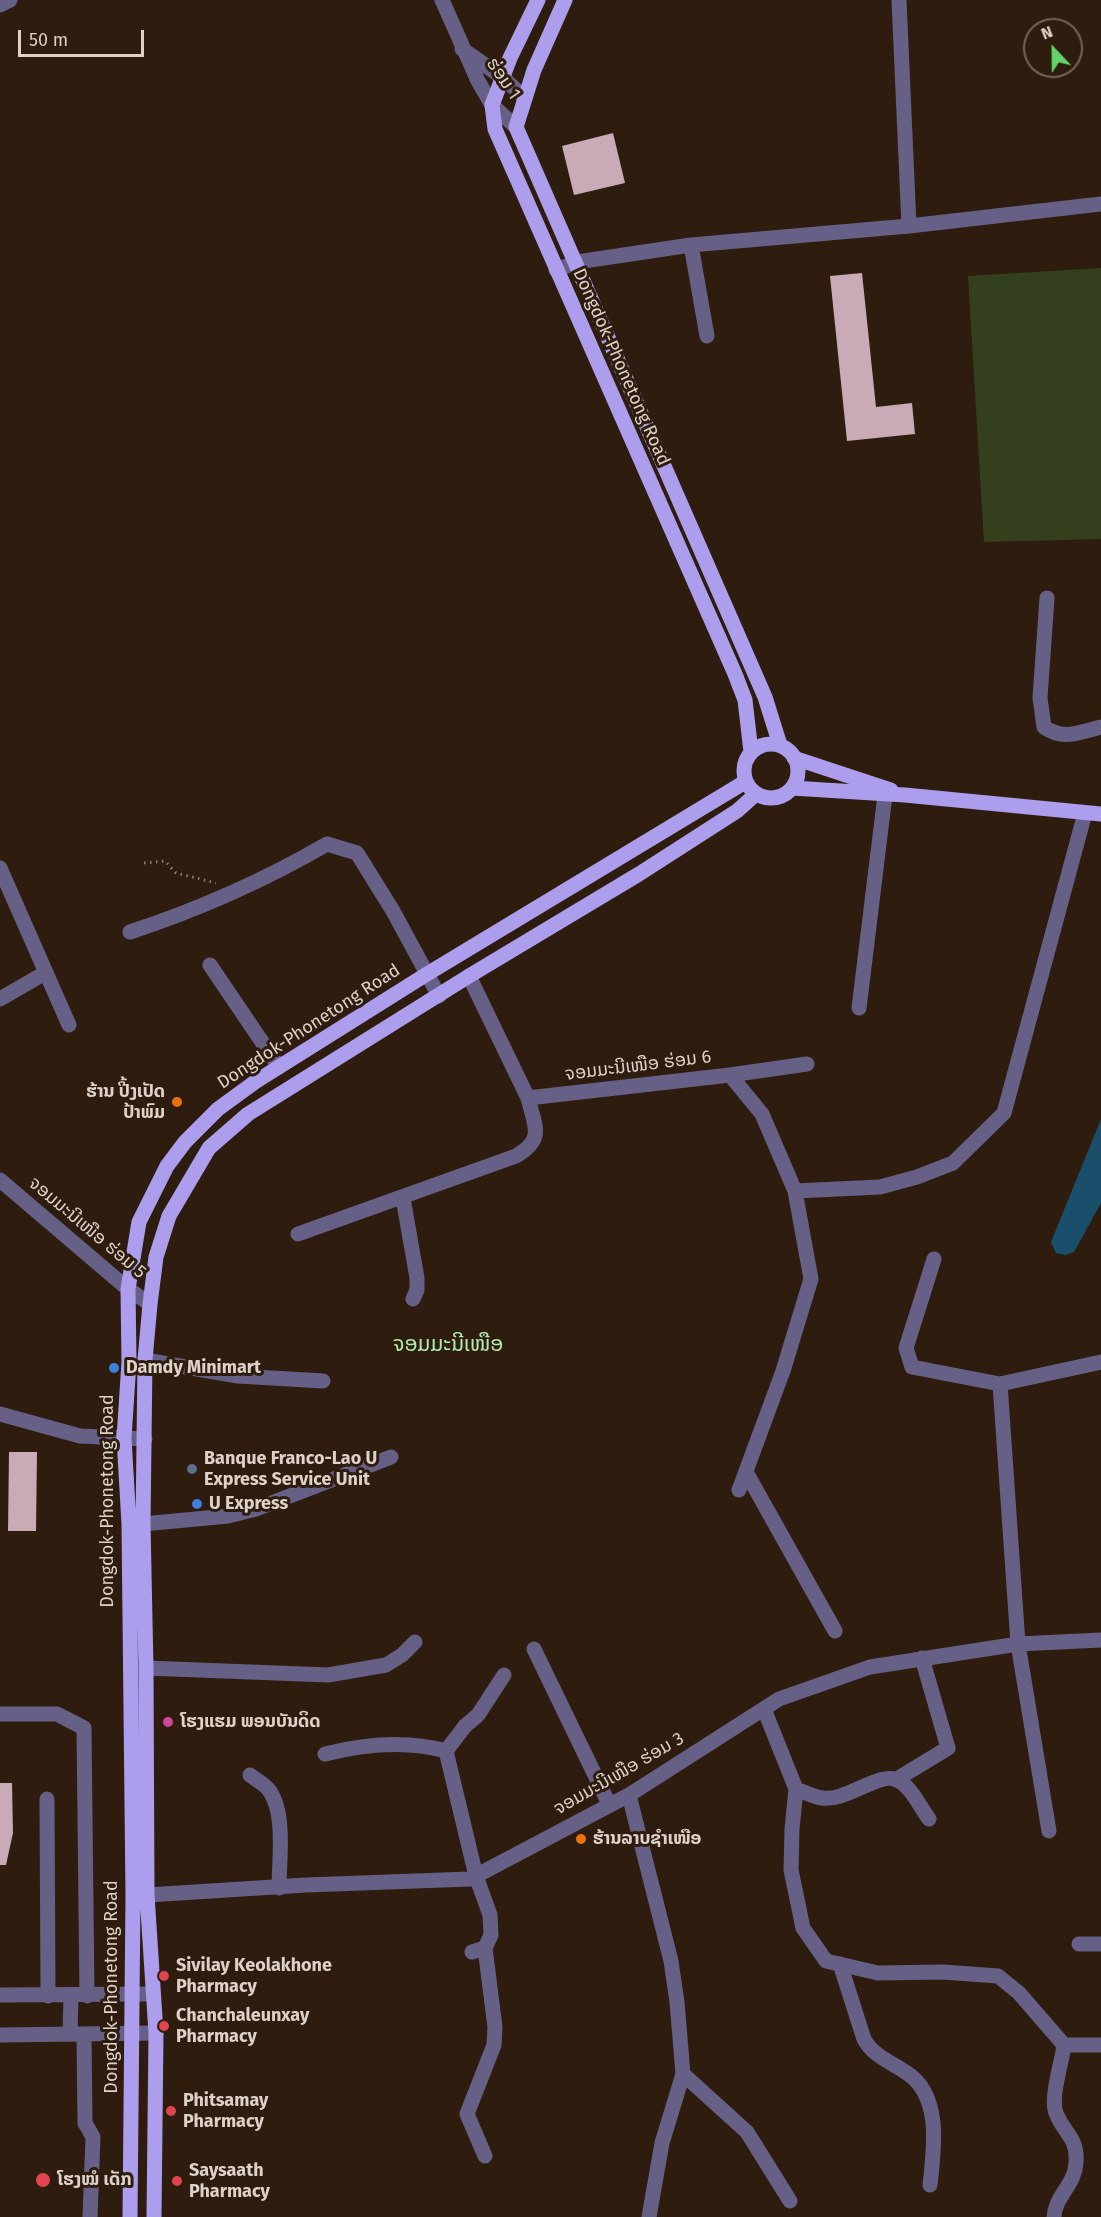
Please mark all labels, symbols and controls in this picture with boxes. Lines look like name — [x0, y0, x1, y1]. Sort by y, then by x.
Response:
scale bar — [21, 18, 147, 56]
north arrow — [1023, 18, 1083, 78]
text: N — [1038, 22, 1055, 43]
text: 50 m — [29, 29, 68, 51]
street label: ຮ່ອມ 1 — [481, 54, 525, 104]
street label: Dongdok-Phonetong Road — [568, 265, 674, 469]
street label: Dongdok-Phonetong Road — [214, 960, 404, 1094]
street label: ຈອມມະນີເໜືອ ຮ່ອມ 6 — [564, 1046, 712, 1086]
place label: ຮ້ານ ປີ້ງເປັດ ປ້າພົມ — [86, 1081, 165, 1124]
marker: ຮ້ານ ປີ້ງເປັດ ປ້າພົມ — [170, 1095, 184, 1109]
street label: ຈອມມະນີເໜືອ ຮ່ອມ 5 — [24, 1173, 150, 1283]
district label: ຈອມມະນີເໜືອ — [393, 1332, 503, 1358]
place label: Damdy Minimart — [126, 1357, 261, 1379]
marker: Damdy Minimart — [107, 1361, 121, 1375]
street label: Dongdok-Phonetong Road — [97, 1394, 119, 1608]
place label: Banque Franco-Lao U Express Service Unit — [204, 1448, 377, 1490]
marker: Banque Franco-Lao U Express Service Unit — [185, 1462, 199, 1476]
place label: U Express — [209, 1493, 288, 1515]
marker: U Express — [190, 1497, 204, 1511]
place label: ໂຮງແຮມ ພອນບັນດິດ — [180, 1711, 321, 1733]
marker: ໂຮງແຮມ ພອນບັນດິດ — [161, 1715, 175, 1729]
street label: ຈອມມະນີເໜືອ ຮ່ອມ 3 — [550, 1728, 688, 1820]
place label: ຮ້ານລາບຊຳເໜືອ — [593, 1828, 702, 1850]
marker: ຮ້ານລາບຊຳເໜືອ — [574, 1832, 588, 1846]
street label: Dongdok-Phonetong Road — [101, 1880, 123, 2094]
place label: Sivilay Keolakhone Pharmacy — [176, 1955, 332, 1998]
marker: Sivilay Keolakhone Pharmacy — [157, 1969, 171, 1983]
place label: Chanchaleunxay Pharmacy — [176, 2005, 309, 2048]
marker: Chanchaleunxay Pharmacy — [157, 2019, 171, 2033]
place label: Phitsamay Pharmacy — [183, 2090, 268, 2132]
marker: Phitsamay Pharmacy — [164, 2104, 178, 2118]
place label: Saysaath Pharmacy — [189, 2160, 270, 2202]
place label: ໂຮງໝໍ ເດັກ — [57, 2169, 132, 2191]
marker: ໂຮງໝໍ ເດັກ — [34, 2171, 52, 2189]
marker: Saysaath Pharmacy — [170, 2174, 184, 2188]

